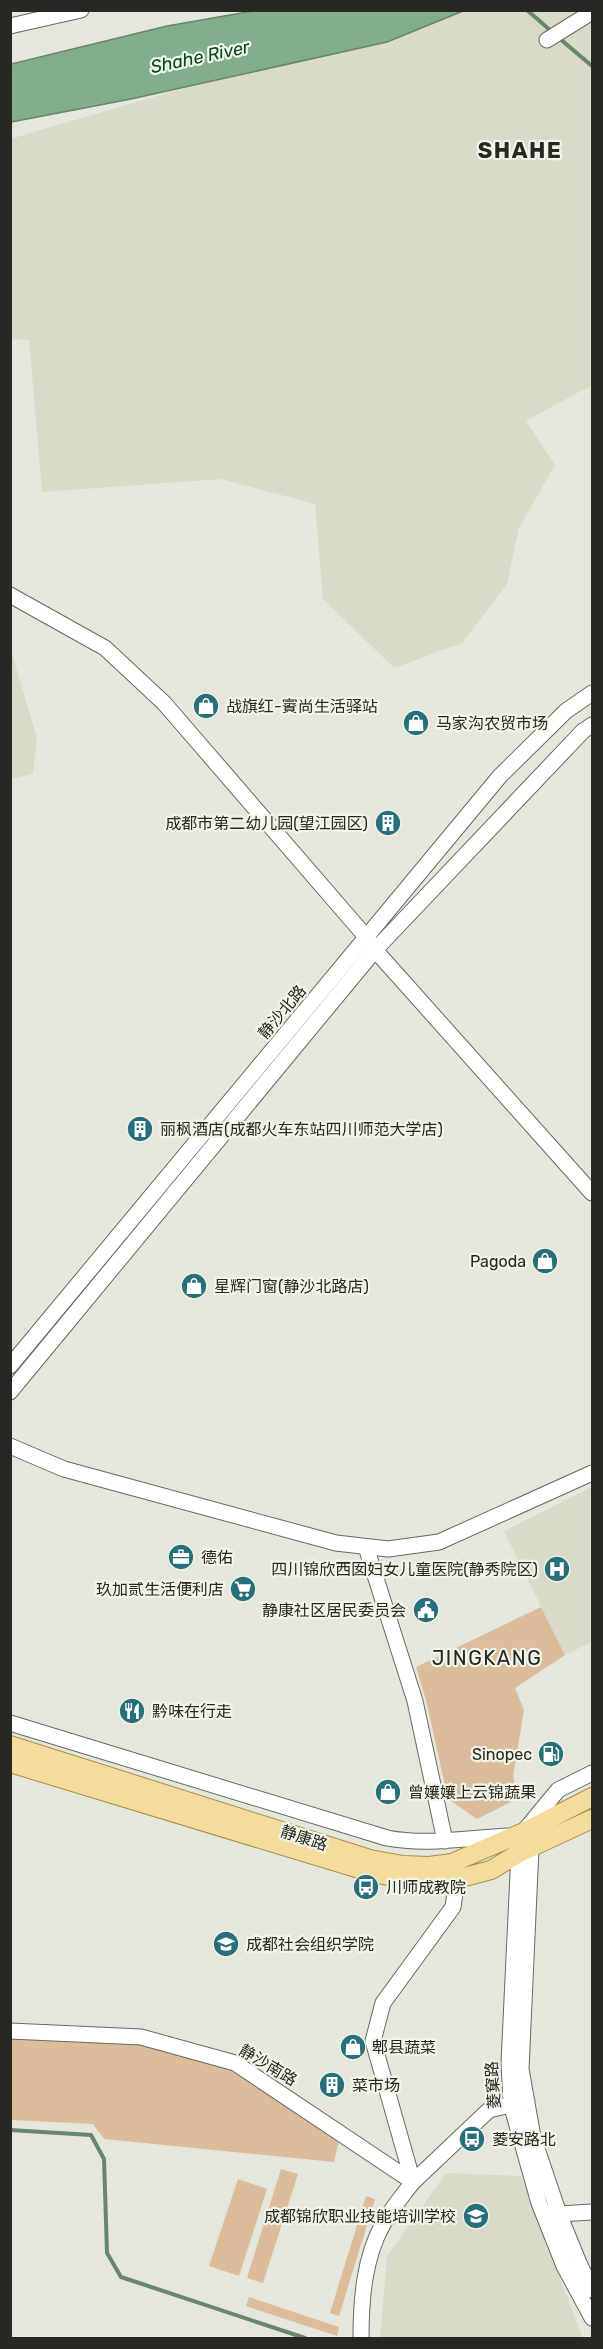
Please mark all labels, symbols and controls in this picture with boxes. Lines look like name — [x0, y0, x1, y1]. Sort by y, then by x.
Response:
water label: Shahe River — [148, 36, 253, 78]
district label: SHAHE — [478, 137, 562, 164]
shop icon: 战旗红-賨尚生活驿站 — [191, 691, 221, 721]
place label: 战旗红-賨尚生活驿站 — [226, 697, 378, 716]
shop icon: 马家沟农贸市场 — [401, 708, 431, 738]
place label: 马家沟农贸市场 — [436, 714, 548, 733]
building icon: 成都市第二幼儿园(望江园区) — [373, 808, 403, 838]
place label: 成都市第二幼儿园(望江园区) — [165, 814, 368, 833]
street label: 静沙北路 — [254, 981, 310, 1043]
building icon: 丽枫酒店(成都火车东站四川师范大学店) — [125, 1114, 155, 1144]
place label: 丽枫酒店(成都火车东站四川师范大学店) — [160, 1120, 443, 1139]
shop icon: Pagoda — [530, 1246, 560, 1276]
place label: Pagoda — [470, 1252, 526, 1271]
shop icon: 星辉门窗(静沙北路店) — [179, 1271, 209, 1301]
place label: 星辉门窗(静沙北路店) — [214, 1277, 369, 1296]
office icon: 德佑 — [166, 1542, 196, 1572]
place label: 德佑 — [201, 1548, 233, 1567]
hospital icon: 四川锦欣西囡妇女儿童医院(静秀院区) — [542, 1554, 572, 1584]
place label: 四川锦欣西囡妇女儿童医院(静秀院区) — [271, 1560, 538, 1579]
supermarket icon: 玖加贰生活便利店 — [228, 1574, 258, 1604]
place label: 玖加贰生活便利店 — [96, 1580, 224, 1599]
public building icon: 静康社区居民委员会 — [411, 1595, 441, 1625]
place label: 静康社区居民委员会 — [262, 1601, 406, 1620]
district label: JINGKANG — [432, 1646, 542, 1670]
restaurant icon: 黔味在行走 — [117, 1696, 147, 1726]
place label: 黔味在行走 — [152, 1702, 232, 1721]
fuel station icon: Sinopec — [536, 1739, 566, 1769]
place label: Sinopec — [472, 1745, 532, 1764]
shop icon: 曾孃孃上云锦蔬果 — [373, 1777, 403, 1807]
place label: 曾孃孃上云锦蔬果 — [408, 1783, 536, 1802]
street label: 静康路 — [278, 1822, 330, 1854]
bus stop icon: 川师成教院 — [351, 1872, 381, 1902]
place label: 川师成教院 — [386, 1878, 466, 1897]
school or university icon: 成都社会组织学院 — [211, 1929, 241, 1959]
place label: 成都社会组织学院 — [246, 1935, 374, 1954]
shop icon: 郫县蔬菜 — [338, 2032, 368, 2062]
place label: 郫县蔬菜 — [372, 2038, 436, 2057]
street label: 静沙南路 — [236, 2040, 300, 2090]
street label: 菱窠路 — [482, 2060, 504, 2110]
building icon: 菜市场 — [317, 2070, 347, 2100]
place label: 菜市场 — [352, 2076, 400, 2095]
bus stop icon: 菱安路北 — [457, 2124, 487, 2154]
place label: 菱安路北 — [492, 2130, 556, 2149]
school or university icon: 成都锦欣职业技能培训学校 — [461, 2201, 491, 2231]
place label: 成都锦欣职业技能培训学校 — [264, 2207, 456, 2226]

